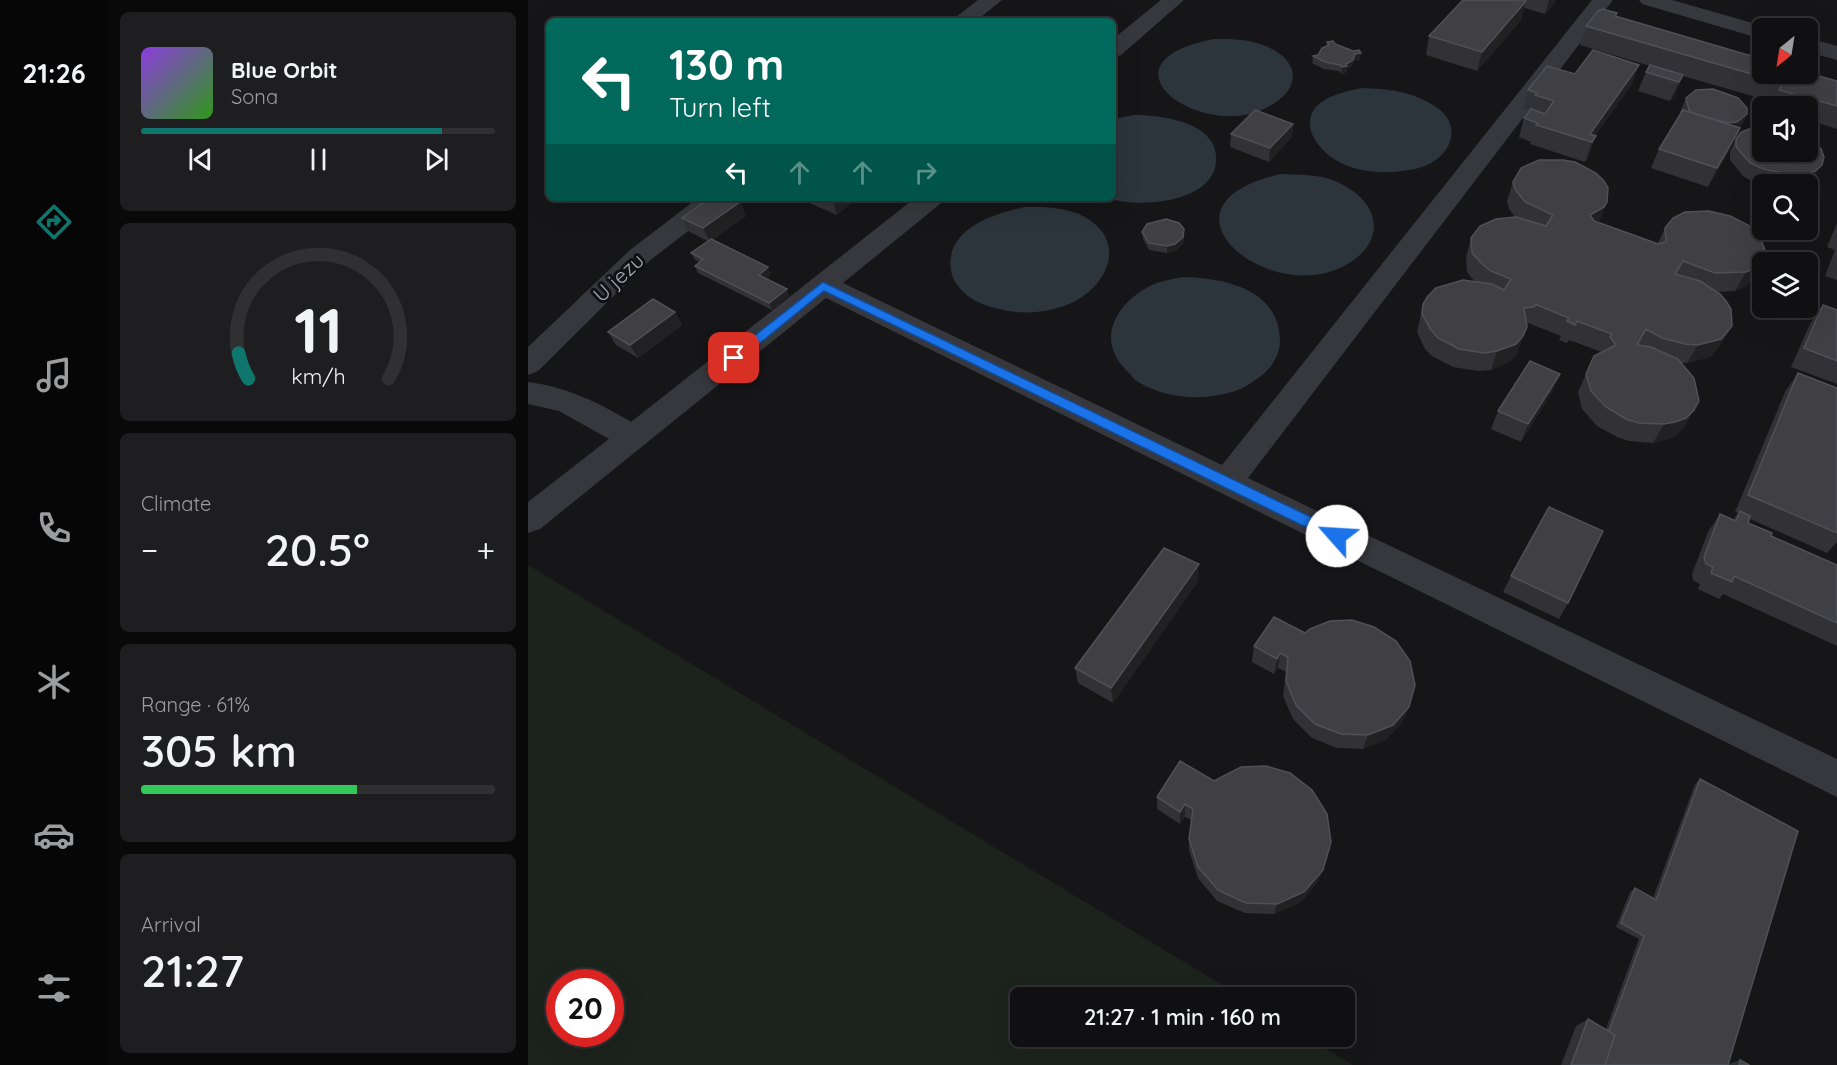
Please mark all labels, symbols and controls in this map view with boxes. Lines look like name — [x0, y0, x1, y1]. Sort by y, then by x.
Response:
north arrow — [1752, 18, 1818, 84]
map controls — [1752, 18, 1818, 318]
text: 130 m — [669, 38, 784, 91]
icon: left — [570, 42, 648, 120]
text: 21:26 — [22, 56, 86, 90]
text: Blue Orbit — [231, 56, 337, 84]
text: Sona — [231, 84, 278, 109]
text: Turn left — [669, 90, 771, 124]
button: sound — [1752, 96, 1818, 162]
icon: previous — [184, 143, 217, 176]
icon: pause — [302, 143, 335, 176]
icon: next — [420, 143, 453, 176]
icon: left — [720, 156, 753, 189]
icon: ahead — [783, 156, 816, 189]
icon: ahead — [846, 156, 879, 189]
icon: right — [909, 156, 942, 189]
button: search — [1752, 174, 1818, 240]
icon: directions — [33, 201, 75, 243]
street label: U jezu — [587, 247, 649, 307]
button: layers — [1752, 252, 1818, 318]
text: 11 — [294, 291, 342, 369]
pin — [708, 332, 759, 383]
icon: arrive — [717, 341, 750, 374]
icon: music — [33, 354, 75, 396]
text: km/h — [291, 363, 345, 389]
text: Climate — [141, 491, 211, 516]
position arrow — [1305, 504, 1369, 568]
icon: phone — [33, 507, 75, 549]
text: 20.5° — [265, 521, 370, 577]
text: − — [141, 529, 158, 570]
text: + — [476, 529, 495, 570]
icon: climate — [33, 661, 75, 703]
text: Range · 61% — [141, 692, 250, 717]
text: 305 km — [141, 722, 297, 778]
icon: car — [33, 814, 75, 856]
text: Arrival — [141, 912, 201, 937]
text: 21:27 — [141, 942, 244, 998]
icon: filters — [33, 967, 75, 1009]
speed limit sign: 20 — [546, 969, 624, 1047]
text: 21:27 · 1 min · 160 m — [1084, 1003, 1281, 1031]

